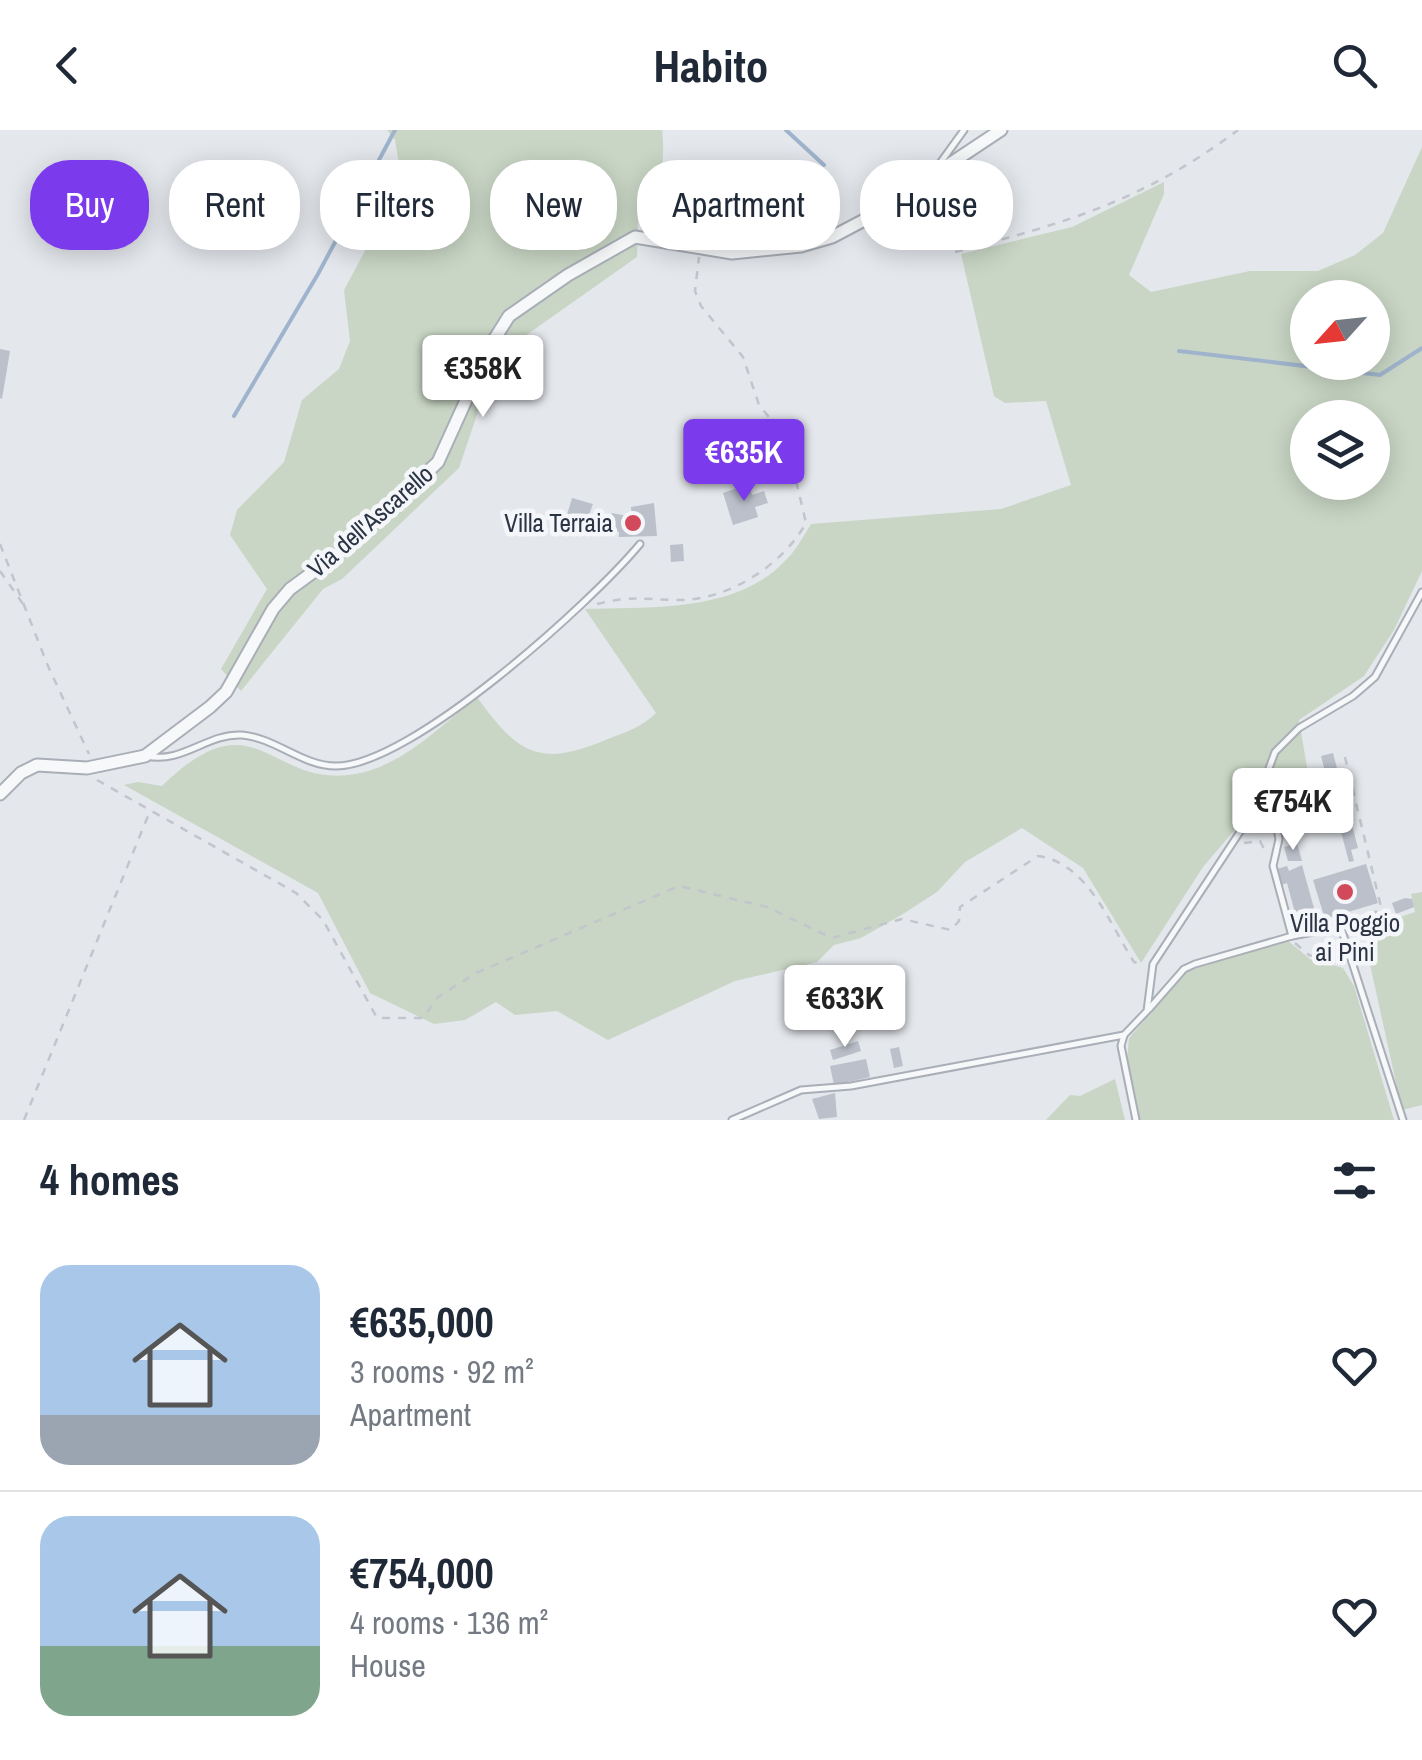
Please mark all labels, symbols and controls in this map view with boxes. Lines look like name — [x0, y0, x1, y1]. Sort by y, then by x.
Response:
text: Habito — [654, 35, 768, 96]
icon: back — [40, 38, 95, 93]
icon: search — [1327, 38, 1382, 93]
chip: Buy — [30, 160, 149, 250]
chip: Rent — [169, 160, 300, 250]
chip: Filters — [320, 160, 470, 250]
chip: New — [490, 160, 617, 250]
chip: Apartment — [637, 160, 840, 250]
chip: House — [860, 160, 1013, 250]
north arrow — [1290, 280, 1390, 380]
map controls — [1290, 280, 1390, 500]
pin: €358K — [413, 335, 553, 420]
text: €358K — [444, 346, 522, 389]
button: layers — [1290, 400, 1390, 500]
pin: €635K — [674, 419, 814, 504]
text: €635K — [705, 430, 783, 473]
street label: Via dell'Ascarello — [300, 457, 440, 585]
place label: Villa Terraia — [504, 506, 614, 540]
marker: Villa Terraia — [622, 512, 644, 534]
pin: €754K — [1223, 768, 1363, 853]
text: €754K — [1254, 779, 1332, 822]
marker: Villa Poggio ai Pini — [1334, 881, 1356, 903]
place label: Villa Poggio ai Pini — [1290, 906, 1400, 969]
pin: €633K — [775, 965, 915, 1050]
text: €633K — [806, 976, 884, 1019]
text: 4 homes — [40, 1152, 180, 1208]
icon: filters — [1327, 1153, 1382, 1208]
text: €635,000 — [350, 1294, 494, 1350]
icon: home — [120, 1305, 240, 1425]
icon: heart — [1327, 1338, 1382, 1393]
text: 3 rooms · 92 m² — [350, 1350, 534, 1393]
text: Apartment — [350, 1393, 471, 1436]
text: €754,000 — [350, 1545, 494, 1601]
icon: home — [120, 1556, 240, 1676]
icon: heart — [1327, 1589, 1382, 1644]
text: 4 rooms · 136 m² — [350, 1601, 548, 1644]
text: House — [350, 1644, 426, 1687]

